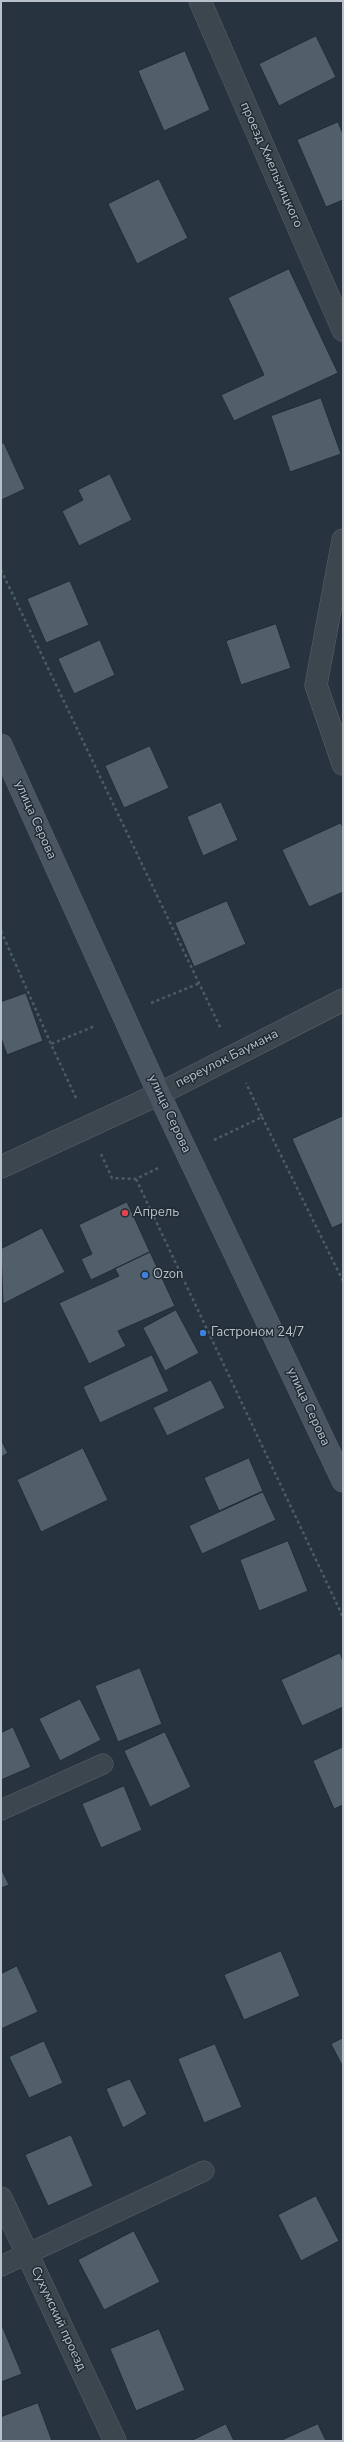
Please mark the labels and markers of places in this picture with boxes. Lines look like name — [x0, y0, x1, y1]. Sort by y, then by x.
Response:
place label: Апрель — [133, 1205, 179, 1221]
marker: Апрель — [120, 1208, 130, 1218]
place label: Ozon — [153, 1267, 183, 1283]
marker: Ozon — [140, 1270, 150, 1280]
place label: Гастроном 24/7 — [211, 1325, 304, 1341]
marker: Гастроном 24/7 — [198, 1328, 208, 1338]

